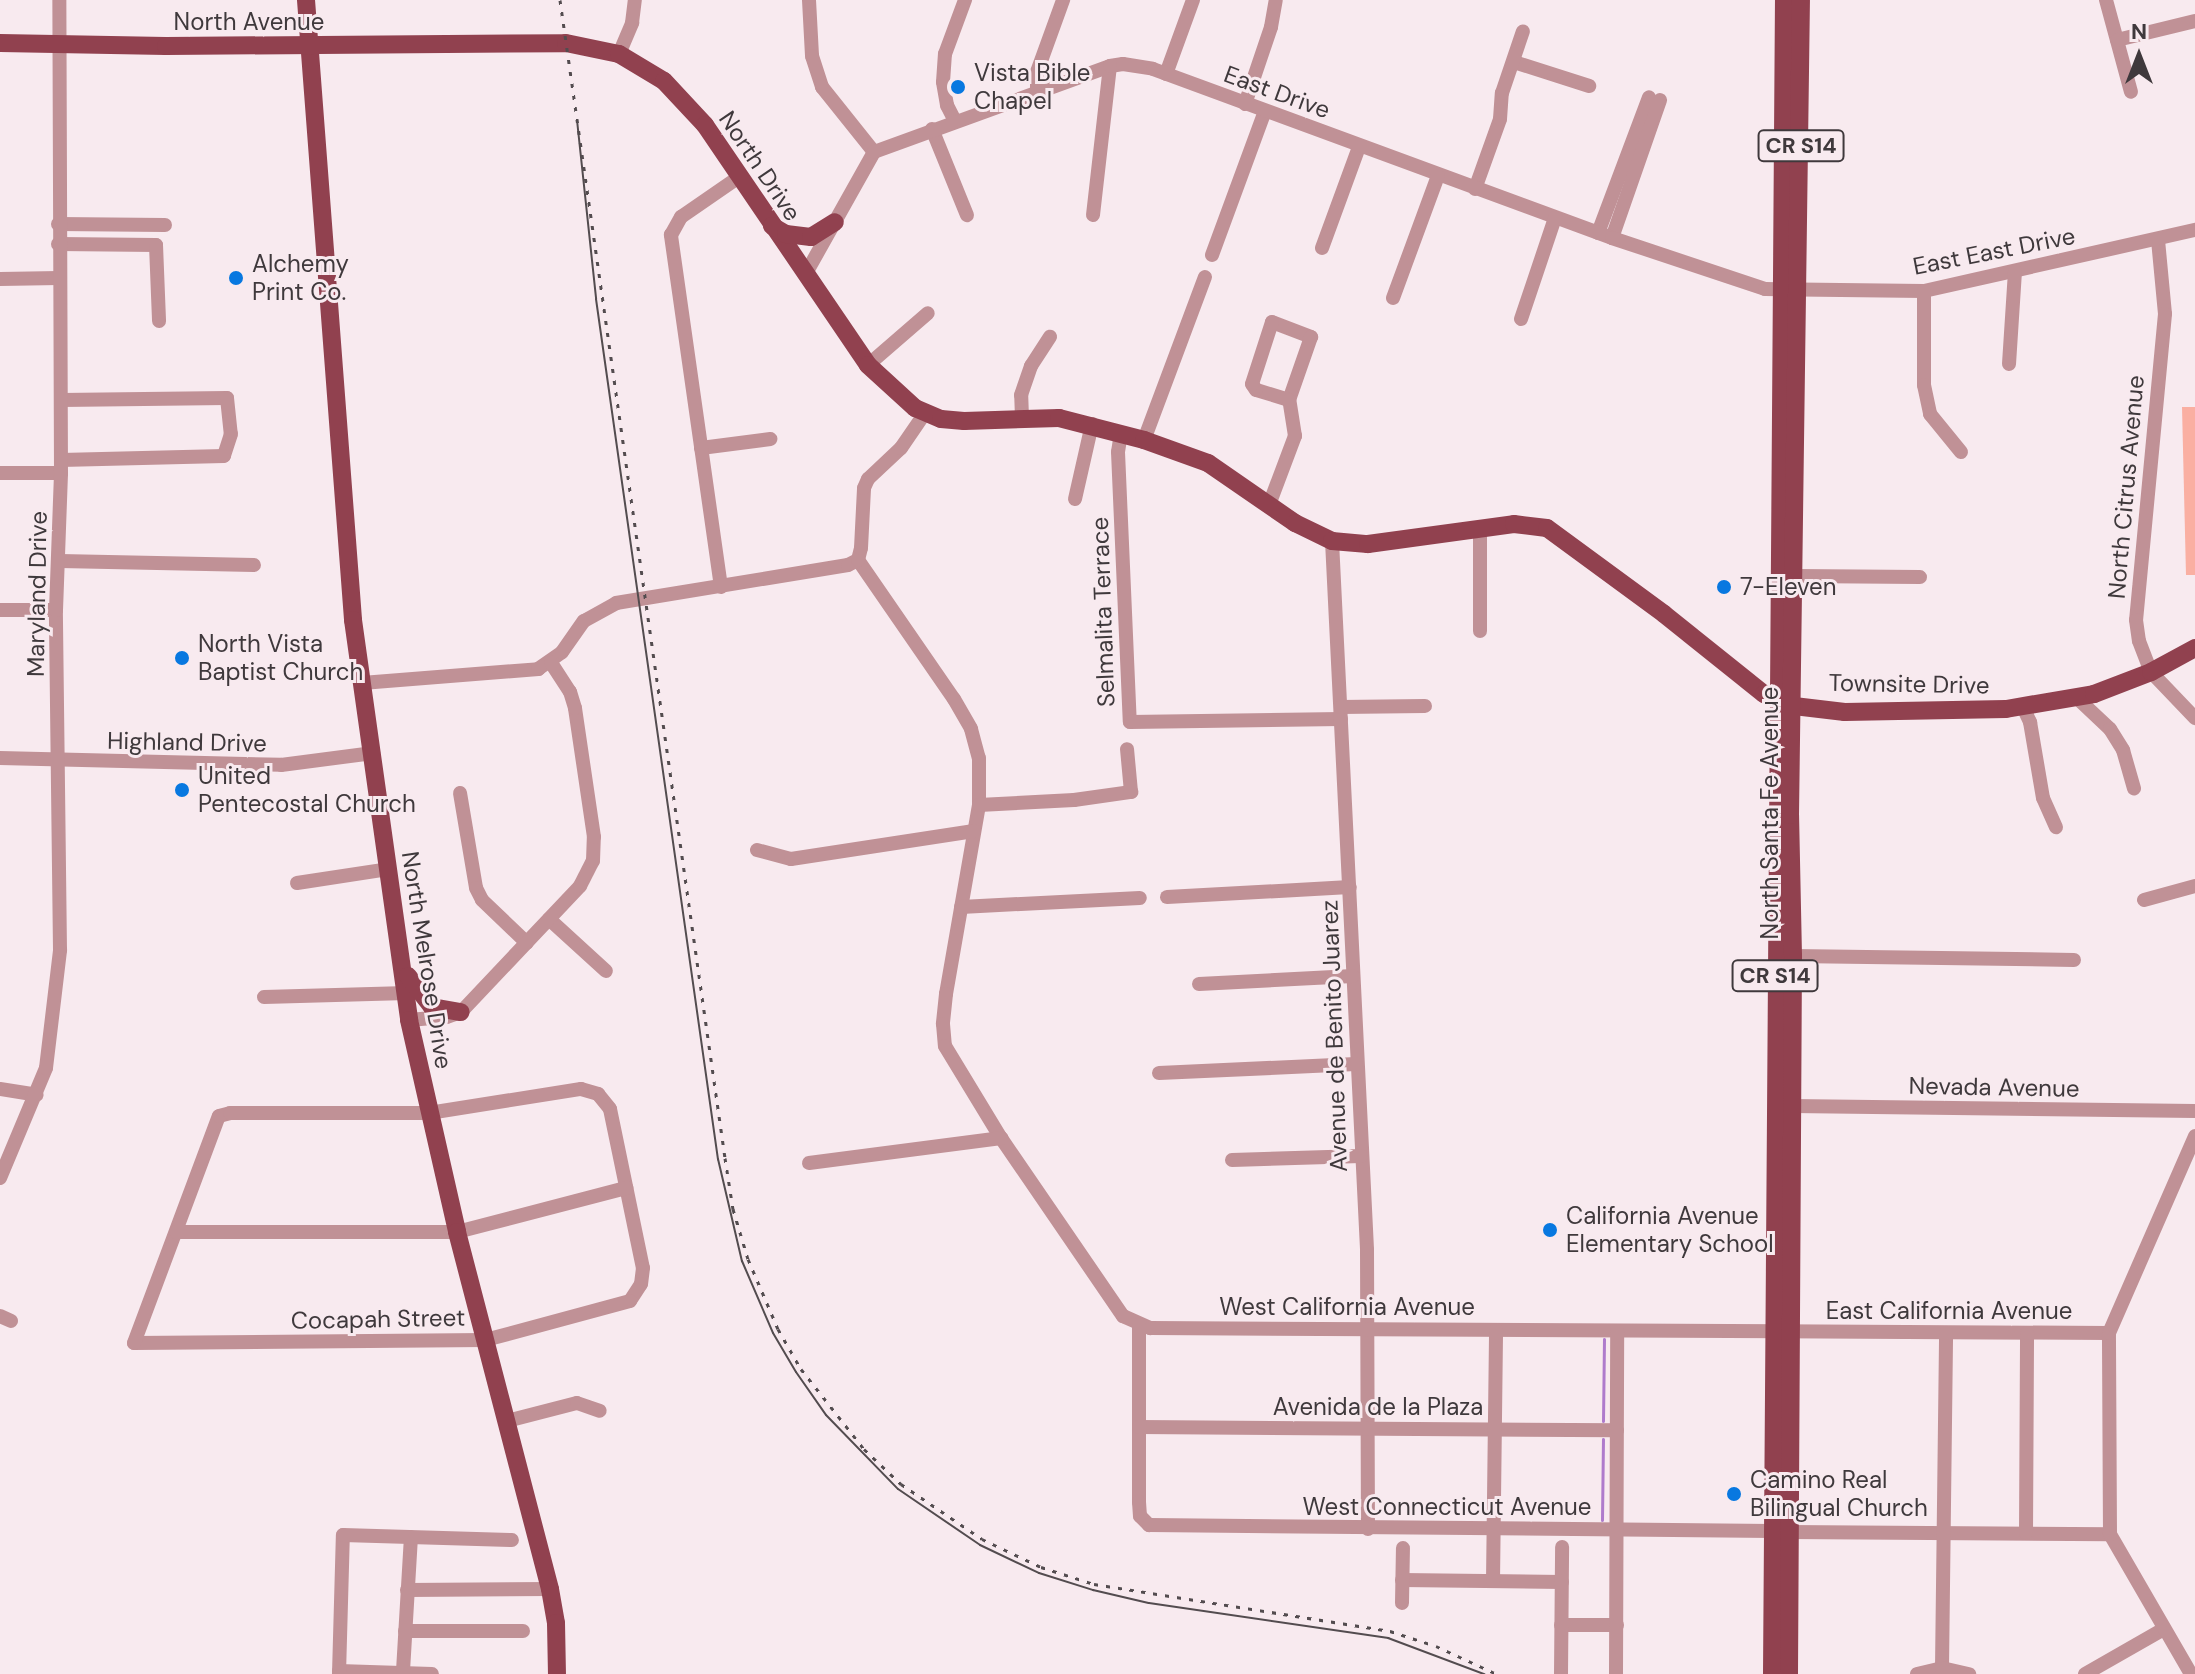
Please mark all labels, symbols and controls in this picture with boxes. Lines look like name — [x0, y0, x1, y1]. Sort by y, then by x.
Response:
street label: North Avenue — [174, 8, 324, 36]
north arrow — [2099, 16, 2179, 96]
text: N — [2131, 17, 2147, 46]
place label: Vista Bible Chapel — [974, 59, 1090, 115]
street label: East Drive — [1220, 60, 1334, 124]
marker: Vista Bible Chapel — [949, 78, 967, 96]
street label: North Drive — [713, 106, 807, 226]
road number: CR S14 — [1757, 128, 1845, 164]
street label: East East Drive — [1910, 221, 2078, 281]
place label: Alchemy Print Co. — [252, 250, 349, 306]
marker: Alchemy Print Co. — [227, 269, 245, 287]
street label: North Citrus Avenue — [2102, 374, 2150, 600]
street label: Maryland Drive — [21, 511, 53, 677]
street label: Selmalita Terrace — [1085, 516, 1121, 708]
place label: 7-Eleven — [1740, 573, 1837, 601]
marker: 7-Eleven — [1715, 578, 1733, 596]
place label: North Vista Baptist Church — [198, 630, 363, 686]
marker: North Vista Baptist Church — [173, 649, 191, 667]
street label: Townsite Drive — [1828, 668, 1990, 700]
street label: North Santa Fe Avenue — [1756, 687, 1784, 939]
street label: Highland Drive — [107, 726, 267, 758]
place label: United Pentecostal Church — [198, 762, 416, 818]
marker: United Pentecostal Church — [173, 781, 191, 799]
street label: North Melrose Drive — [396, 849, 458, 1071]
street label: Avenue de Benito Juarez — [1315, 899, 1353, 1173]
road number: CR S14 — [1731, 958, 1819, 994]
street label: Nevada Avenue — [1908, 1071, 2080, 1103]
place label: California Avenue Elementary School — [1566, 1202, 1774, 1258]
marker: California Avenue Elementary School — [1541, 1221, 1559, 1239]
street label: West California Avenue — [1219, 1293, 1475, 1321]
street label: East California Avenue — [1826, 1297, 2072, 1325]
street label: Cocapah Street — [291, 1303, 465, 1335]
street label: Avenida de la Plaza — [1273, 1393, 1483, 1421]
place label: Camino Real Bilingual Church — [1750, 1466, 1928, 1522]
marker: Camino Real Bilingual Church — [1725, 1485, 1743, 1503]
street label: West Connecticut Avenue — [1303, 1493, 1591, 1521]

